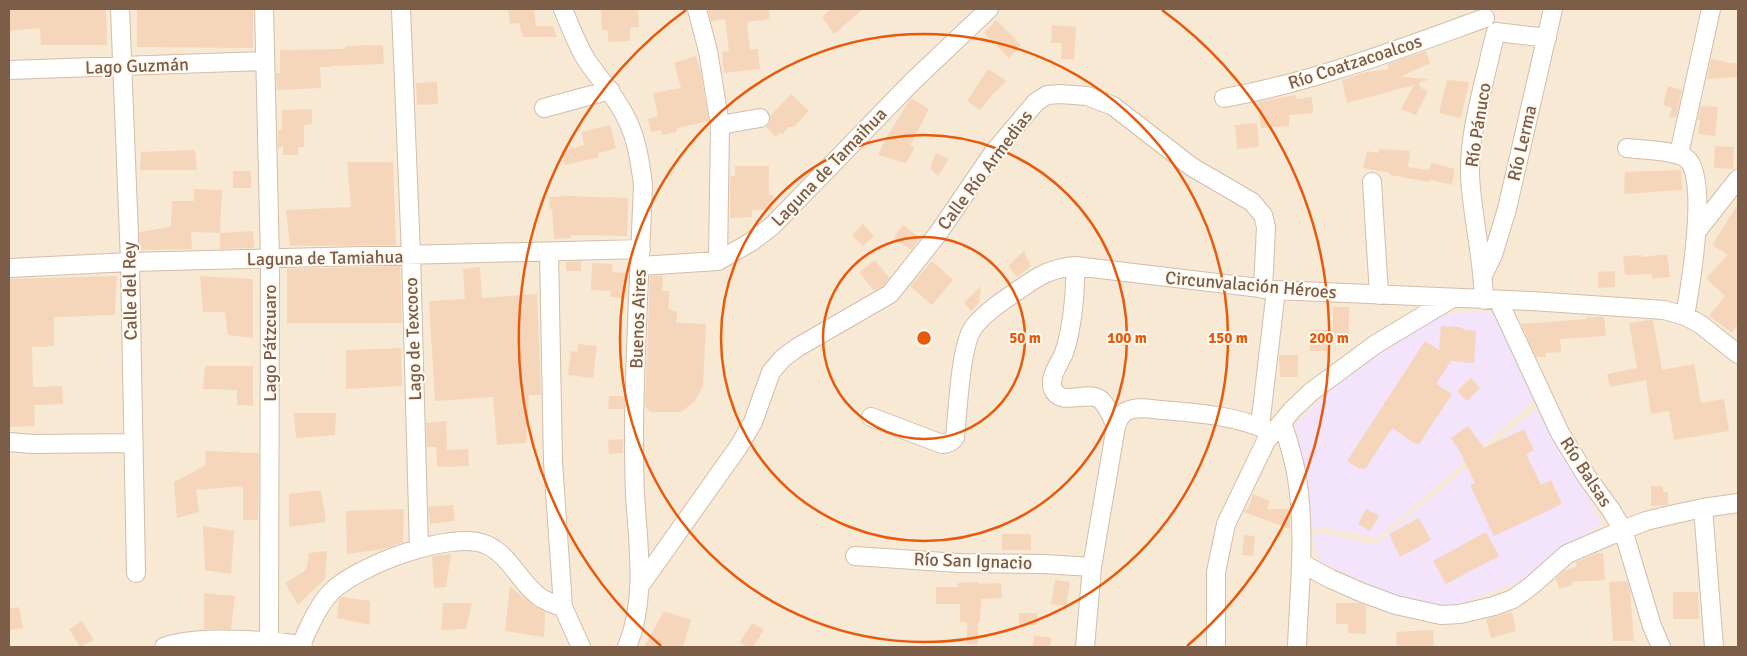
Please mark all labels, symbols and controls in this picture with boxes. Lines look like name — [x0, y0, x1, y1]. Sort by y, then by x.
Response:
street label: Río Coatzacoalcos — [1285, 30, 1425, 94]
street label: Lago Guzmán — [85, 53, 189, 79]
street label: Río Pánuco — [1460, 81, 1496, 169]
street label: Laguna de Tamaihua — [767, 103, 891, 231]
street label: Río Lerma — [1503, 103, 1541, 183]
street label: Calle Río Armedias — [933, 106, 1037, 234]
street label: Calle del Rey — [118, 241, 142, 340]
street label: Laguna de Tamiahua — [246, 246, 404, 270]
street label: Circunvalación Héroes — [1164, 267, 1338, 303]
street label: Buenos Aires — [625, 269, 651, 369]
street label: Lago de Texcoco — [400, 277, 426, 401]
street label: Lago Pátzcuaro — [259, 284, 281, 402]
centre of rings — [915, 329, 933, 347]
text: 50 m — [1009, 329, 1041, 347]
text: 100 m — [1107, 329, 1147, 347]
text: 150 m — [1208, 329, 1248, 347]
text: 200 m — [1309, 329, 1349, 347]
street label: Río Balsas — [1555, 433, 1617, 511]
street label: Río San Ignacio — [913, 548, 1033, 574]

